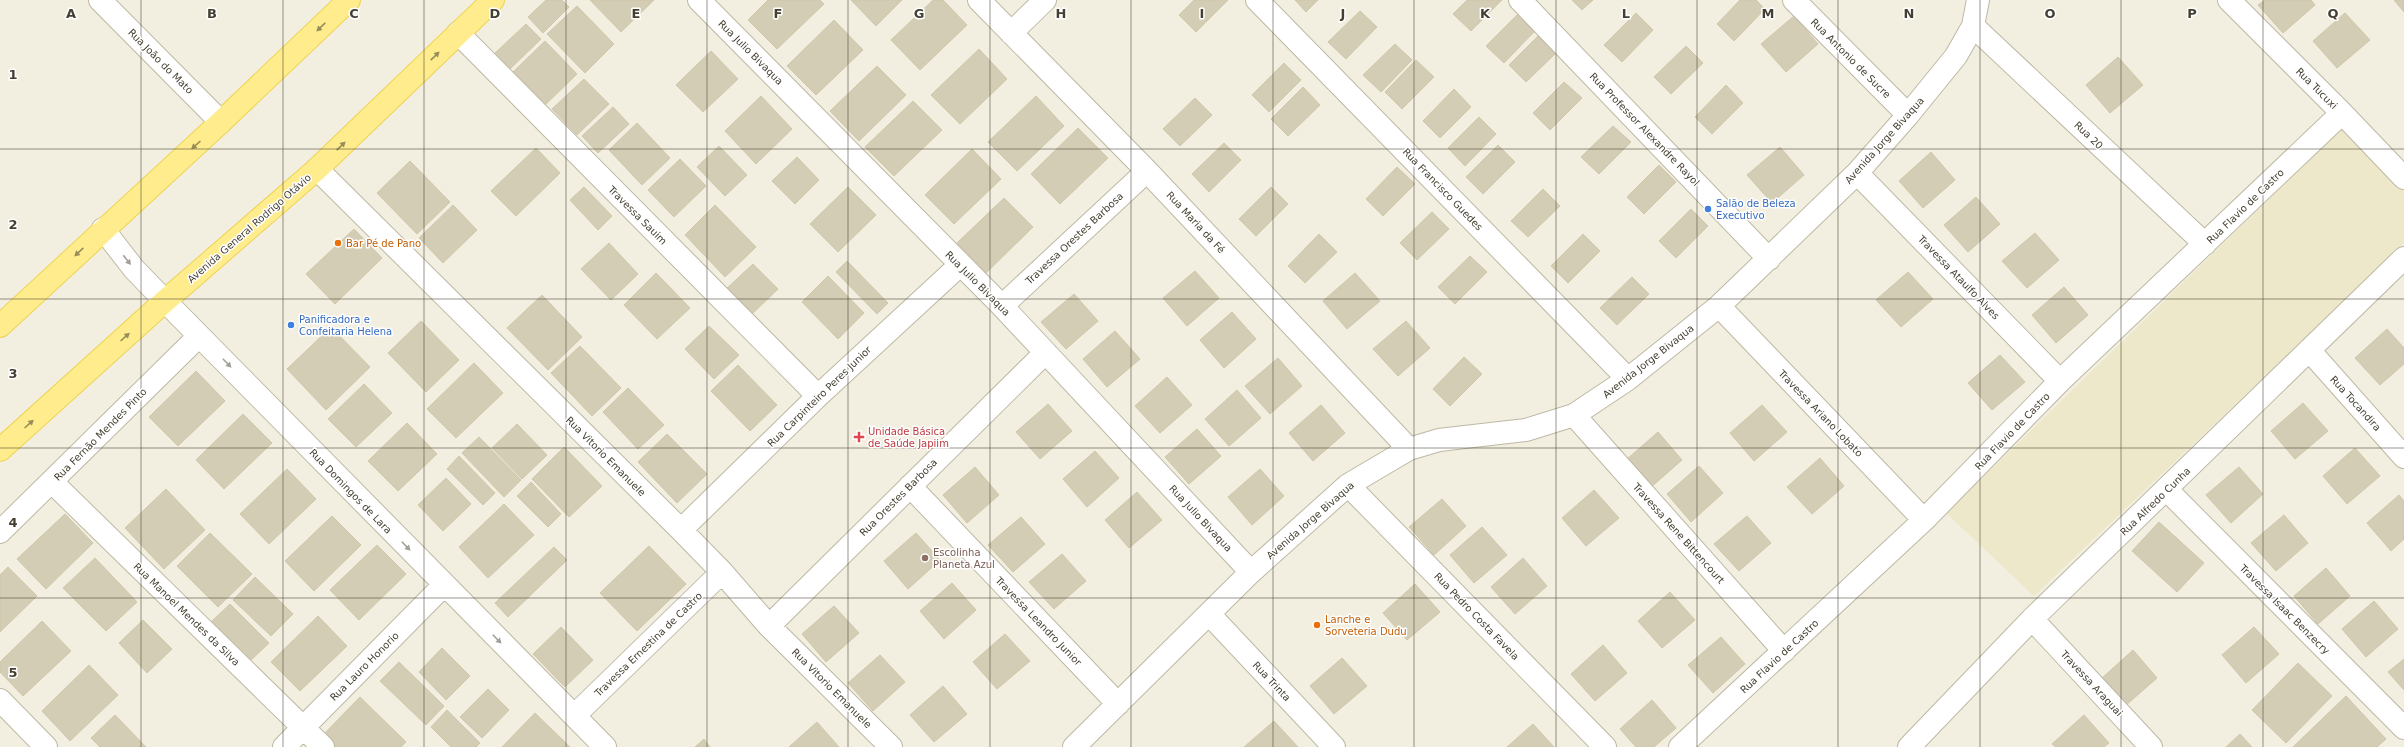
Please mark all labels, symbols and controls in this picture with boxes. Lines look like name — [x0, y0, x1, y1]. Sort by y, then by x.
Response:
text: A — [66, 6, 76, 21]
text: B — [207, 6, 217, 21]
text: C — [349, 6, 359, 21]
text: D — [490, 6, 501, 21]
text: E — [632, 6, 640, 21]
text: F — [774, 6, 782, 21]
text: G — [914, 6, 924, 21]
text: H — [1056, 6, 1066, 21]
text: I — [1200, 6, 1204, 21]
text: J — [1340, 6, 1345, 21]
text: K — [1480, 6, 1491, 21]
text: L — [1622, 6, 1630, 21]
text: M — [1762, 6, 1774, 21]
text: N — [1904, 6, 1914, 21]
text: O — [2044, 6, 2056, 21]
text: P — [2187, 6, 2197, 21]
text: Q — [2327, 6, 2339, 21]
street label: Rua Antonio de Sucre — [1809, 16, 1893, 100]
street label: Rua Julio Bivaqua — [716, 18, 785, 87]
one-way arrow — [316, 22, 326, 32]
street label: Rua João do Mato — [126, 27, 195, 96]
one-way arrow — [430, 51, 440, 60]
street label: Rua Tucuxi — [2294, 66, 2339, 111]
text: 1 — [8, 67, 18, 82]
street label: Rua Professor Alexandre Rayol — [1588, 71, 1702, 188]
street label: Avenida Jorge Bivaqua — [1843, 95, 1926, 186]
street label: Rua 20 — [2072, 119, 2105, 151]
one-way arrow — [191, 140, 201, 150]
one-way arrow — [336, 141, 346, 150]
street label: Rua Francisco Guedes — [1400, 146, 1485, 233]
street label: Rua Flavio de Castro — [2205, 167, 2286, 246]
street label: Avenida General Rodrigo Otávio — [185, 172, 313, 285]
street label: Travessa Sauim — [605, 183, 669, 247]
street label: Rua Maria da Fé — [1164, 189, 1227, 255]
street label: Travessa Orestes Barbosa — [1023, 190, 1125, 287]
place label: Salão de Beleza Executivo — [1716, 198, 1796, 221]
marker: Salão de Beleza Executivo — [1703, 204, 1713, 214]
text: 2 — [8, 217, 18, 232]
street label: Travessa Ataulfo Alves — [1915, 232, 2002, 322]
marker: Bar Pé de Pano — [333, 238, 343, 248]
place label: Bar Pé de Pano — [346, 238, 421, 249]
one-way arrow — [74, 247, 84, 256]
street label: Rua Julio Bivaqua — [943, 249, 1012, 318]
one-way arrow — [123, 255, 131, 266]
place label: Panificadora e Confeitaria Helena — [299, 314, 392, 337]
marker: Panificadora e Confeitaria Helena — [286, 320, 296, 330]
street label: Avenida Jorge Bivaqua — [1601, 322, 1696, 400]
one-way arrow — [120, 332, 131, 341]
street label: Rua Carpinteiro Peres Junior — [765, 343, 874, 449]
one-way arrow — [222, 358, 232, 368]
text: 3 — [8, 366, 18, 381]
street label: Travessa Ariano Lobato — [1776, 367, 1865, 459]
street label: Rua Tocandira — [2328, 374, 2383, 433]
street label: Rua Fernão Mendes Pinto — [52, 386, 149, 483]
street label: Rua Flavio de Castro — [1973, 391, 2052, 472]
street label: Rua Vitorio Emanuele — [564, 414, 648, 498]
one-way arrow — [24, 419, 34, 428]
place label: Unidade Básica de Saúde Japiim — [868, 426, 949, 449]
marker: Unidade Básica de Saúde Japiim — [853, 431, 865, 443]
street label: Rua Domingos de Lara — [307, 447, 394, 536]
street label: Rua Orestes Barbosa — [857, 456, 939, 538]
street label: Rua Alfredo Cunha — [2118, 465, 2193, 538]
street label: Avenida Jorge Bivaqua — [1264, 479, 1356, 561]
street label: Travessa Rene Bittencourt — [1630, 480, 1727, 586]
street label: Rua Julio Bivaqua — [1167, 483, 1234, 554]
text: 4 — [8, 515, 18, 530]
one-way arrow — [401, 541, 411, 551]
place label: Escolinha Planeta Azul — [933, 547, 995, 570]
marker: Escolinha Planeta Azul — [920, 553, 930, 563]
street label: Rua Manoel Mendes da Silva — [131, 561, 242, 668]
street label: Travessa Isaac Benzecry — [2237, 562, 2332, 656]
street label: Rua Pedro Costa Favela — [1432, 570, 1521, 662]
street label: Travessa Leandro Junior — [993, 574, 1084, 669]
street label: Travessa Ernestina de Castro — [592, 590, 704, 699]
place label: Lanche e Sorveteria Dudu — [1325, 614, 1407, 637]
street label: Rua Flavio de Castro — [1738, 617, 1821, 695]
marker: Lanche e Sorveteria Dudu — [1312, 620, 1322, 630]
street label: Rua Lauro Honorio — [328, 630, 401, 703]
one-way arrow — [492, 634, 502, 643]
street label: Rua Vitorio Emanuele — [790, 646, 874, 730]
street label: Travessa Araguai — [2058, 648, 2125, 718]
street label: Rua Trinta — [1251, 659, 1293, 703]
text: 5 — [8, 665, 18, 680]

